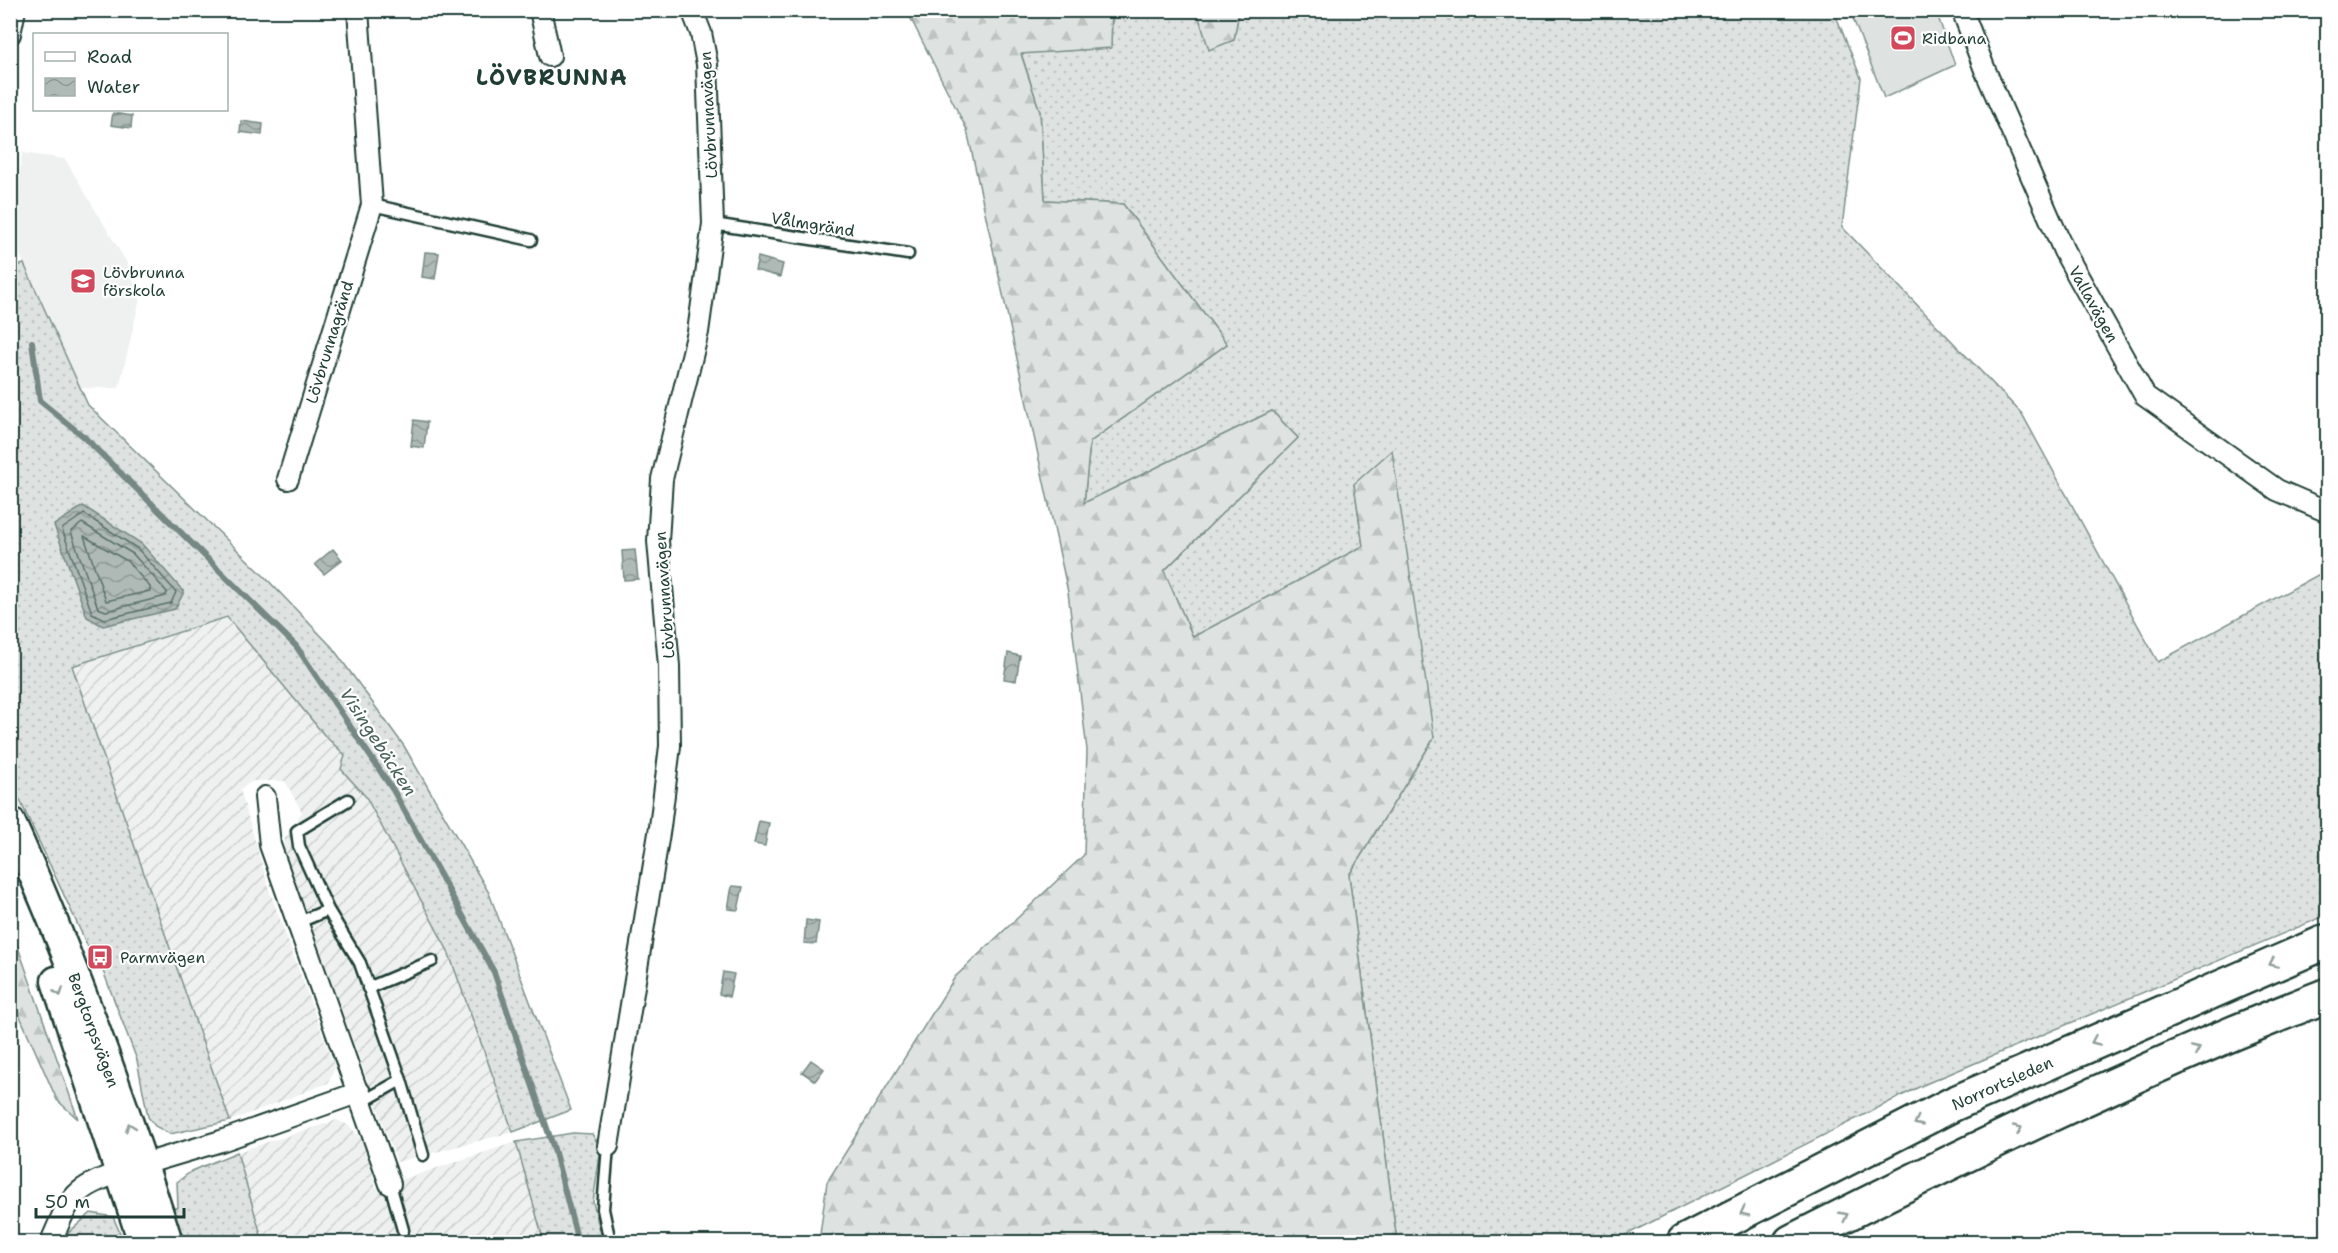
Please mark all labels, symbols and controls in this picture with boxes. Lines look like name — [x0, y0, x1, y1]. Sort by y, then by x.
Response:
sports icon: Ridbana — [1888, 23, 1918, 53]
place label: Ridbana — [1922, 28, 1986, 49]
legend — [33, 33, 228, 111]
text: Road — [87, 45, 132, 69]
street label: Lövbrunnavägen — [695, 51, 722, 179]
district label: LÖVBRUNNA — [476, 63, 628, 92]
text: Water — [87, 75, 140, 99]
street label: Vålmgränd — [770, 208, 856, 241]
place label: Lövbrunna förskola — [103, 262, 185, 301]
street label: Vallavägen — [2064, 262, 2123, 347]
school or university icon: Lövbrunna förskola — [68, 266, 98, 296]
street label: Lövbrunnagränd — [301, 278, 358, 406]
street label: Lövbrunnavägen — [650, 530, 679, 659]
water label: Visingebäcken — [334, 683, 422, 801]
bus stop icon: Parmvägen — [85, 942, 115, 972]
place label: Parmvägen — [120, 947, 205, 968]
one-way arrow — [2269, 955, 2280, 967]
street label: Bergtorpsvägen — [63, 970, 124, 1091]
one-way arrow — [52, 986, 65, 996]
one-way arrow — [2090, 1034, 2101, 1046]
one-way arrow — [2190, 1045, 2201, 1057]
street label: Norrortsleden — [1948, 1052, 2056, 1115]
one-way arrow — [1913, 1115, 1924, 1127]
one-way arrow — [125, 1122, 138, 1133]
one-way arrow — [2012, 1125, 2023, 1137]
scale bar — [36, 1181, 184, 1219]
text: 50 m — [45, 1190, 90, 1214]
one-way arrow — [1740, 1205, 1751, 1216]
one-way arrow — [1837, 1212, 1848, 1223]

